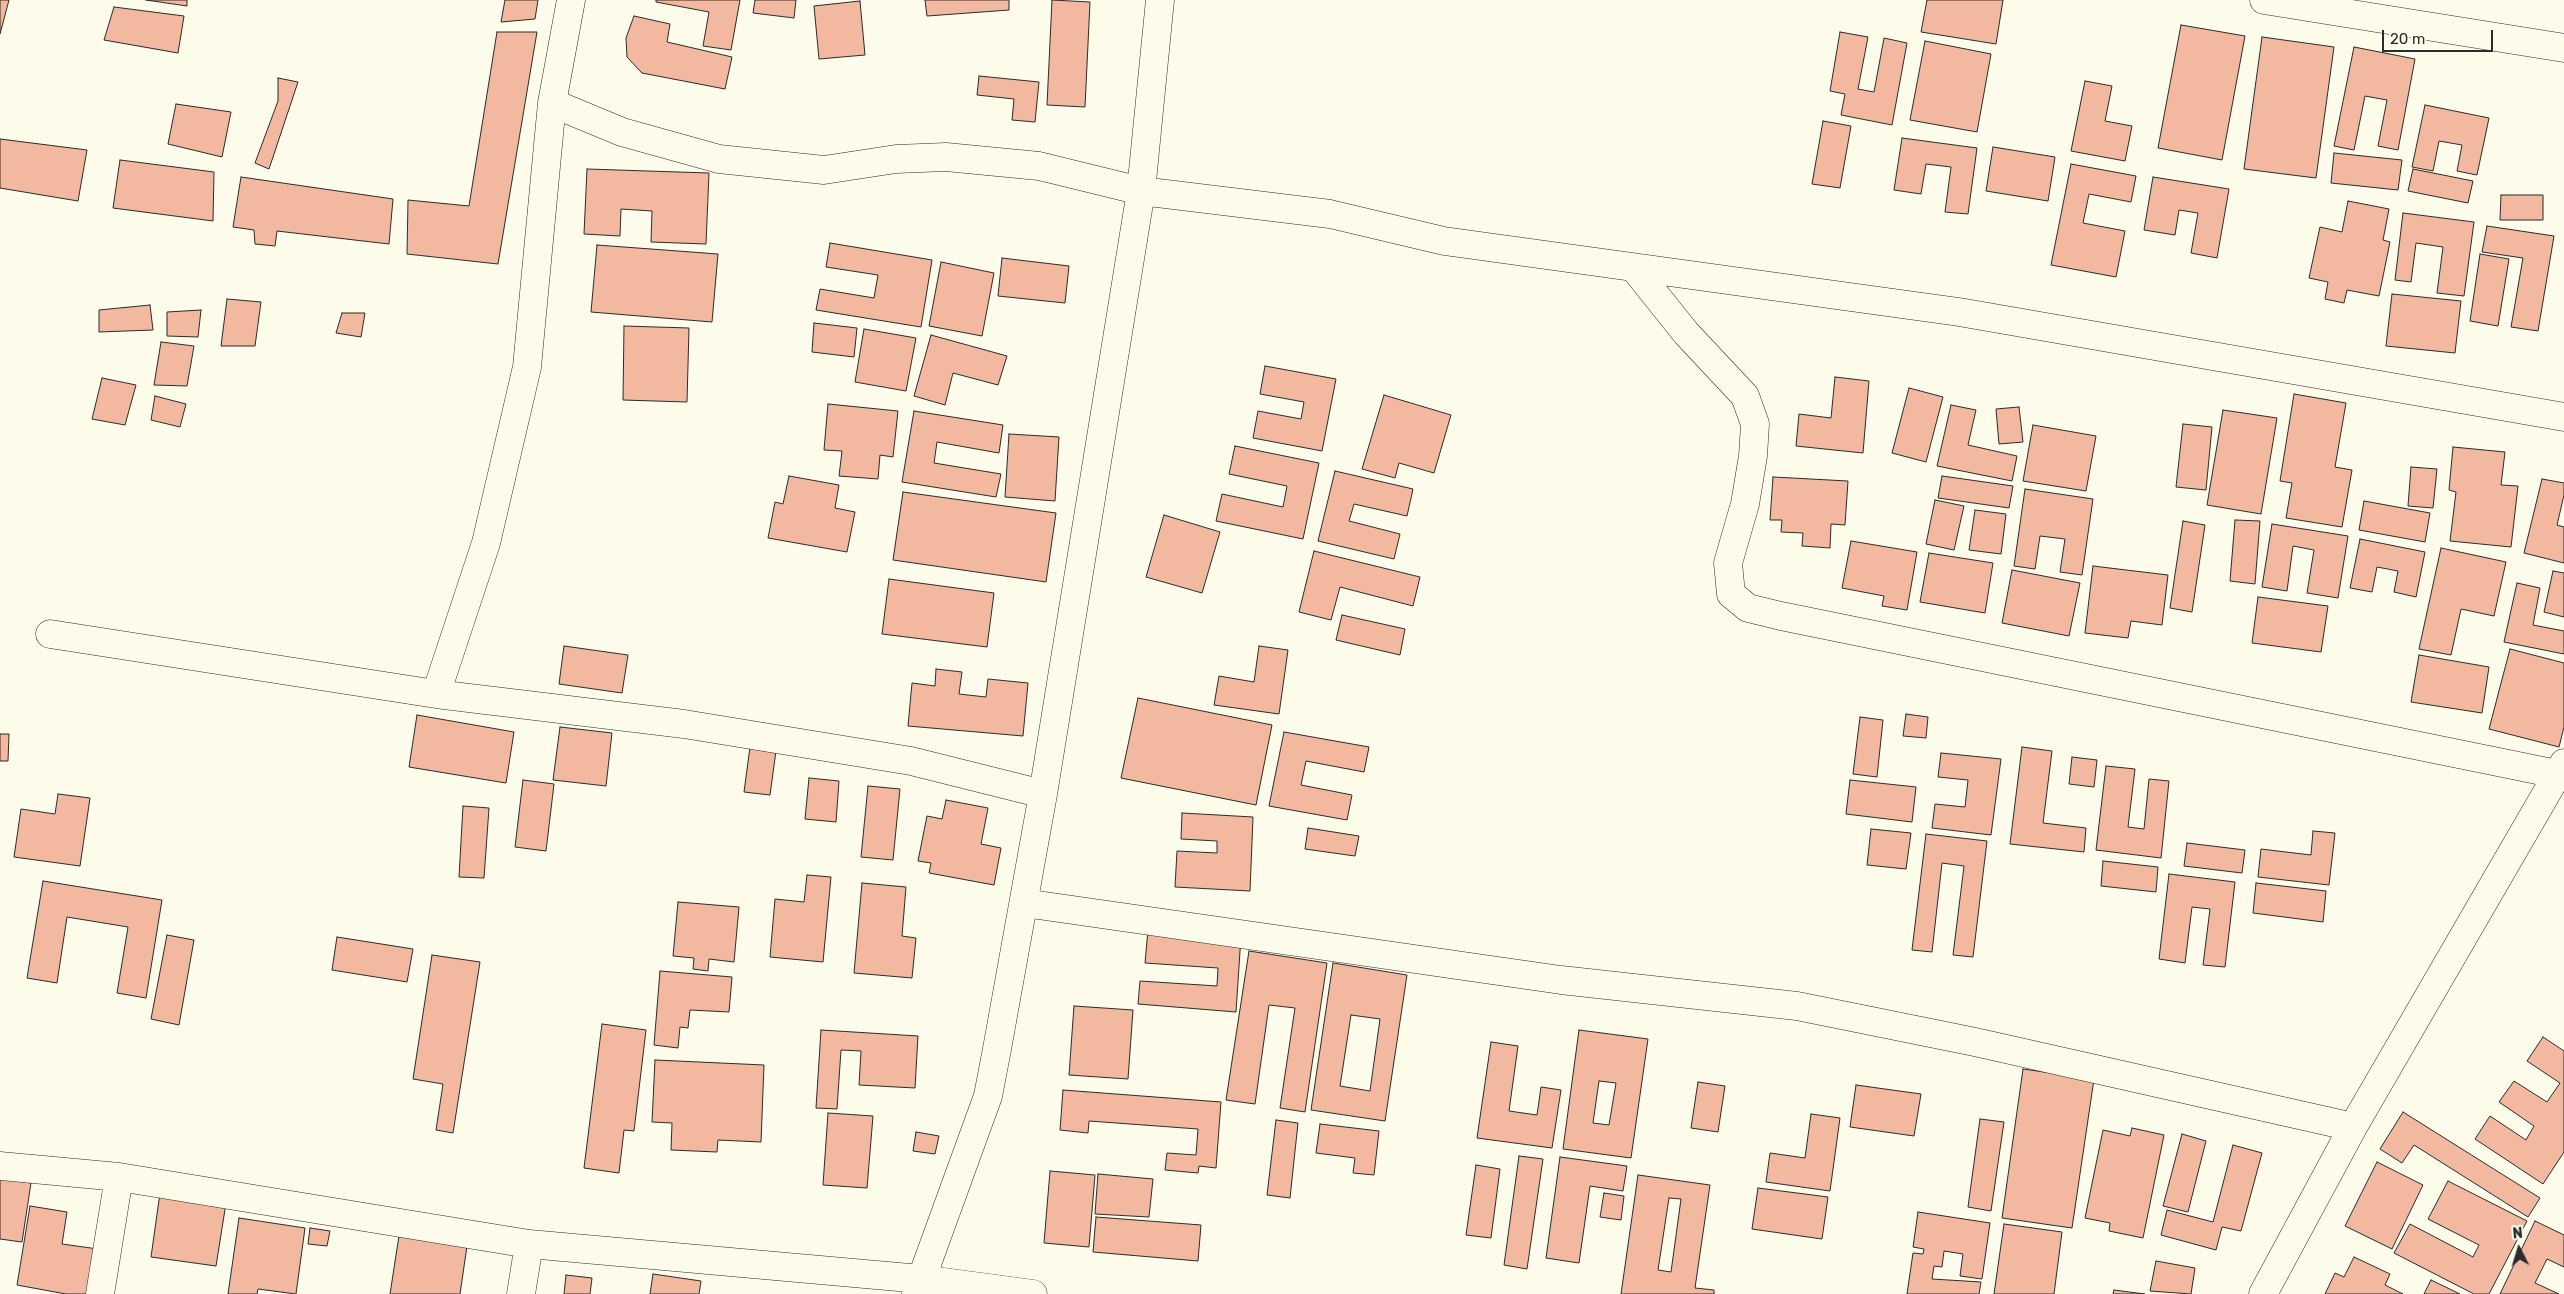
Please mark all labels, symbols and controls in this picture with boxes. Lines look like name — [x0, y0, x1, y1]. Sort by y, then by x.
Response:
scale bar — [2384, 20, 2495, 52]
text: 20 m — [2390, 30, 2425, 48]
north arrow — [2494, 1224, 2544, 1274]
text: N — [2512, 1225, 2523, 1242]

